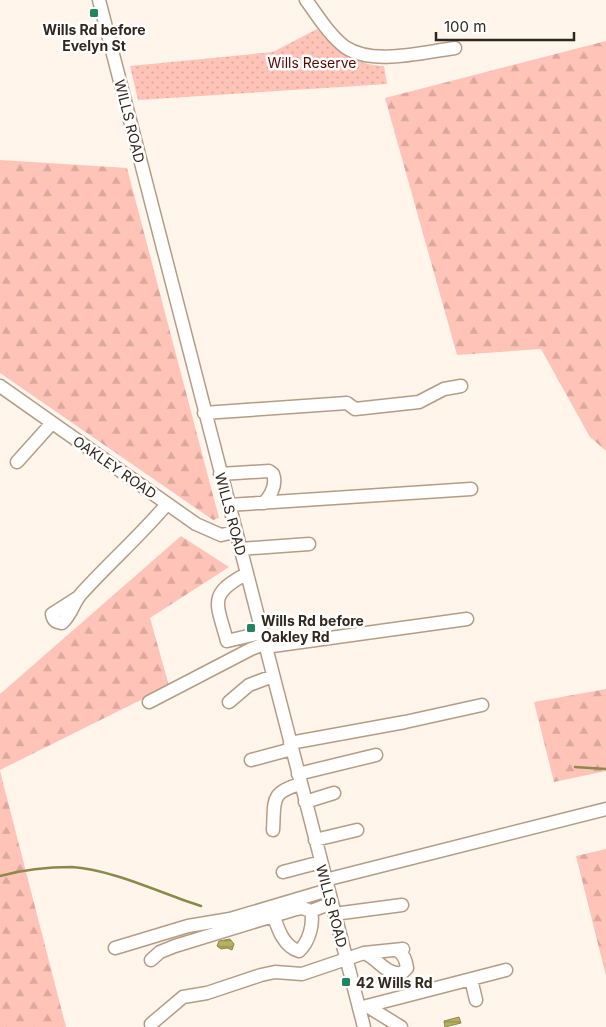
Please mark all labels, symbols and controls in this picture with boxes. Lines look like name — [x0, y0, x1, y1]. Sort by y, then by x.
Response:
marker: Wills Rd before Evelyn St — [88, 7, 100, 19]
scale bar — [436, 10, 574, 42]
text: 100 m — [444, 17, 486, 36]
place label: Wills Rd before Evelyn St — [43, 21, 145, 54]
park label: Wills Reserve — [267, 54, 357, 71]
street label: WILLS ROAD — [111, 78, 149, 164]
street label: OAKLEY ROAD — [70, 432, 160, 502]
street label: WILLS ROAD — [212, 471, 250, 557]
place label: Wills Rd before Oakley Rd — [261, 612, 364, 645]
marker: Wills Rd before Oakley Rd — [245, 622, 257, 634]
street label: WILLS ROAD — [313, 863, 351, 949]
place label: 42 Wills Rd — [356, 974, 433, 991]
marker: 42 Wills Rd — [340, 976, 352, 988]

